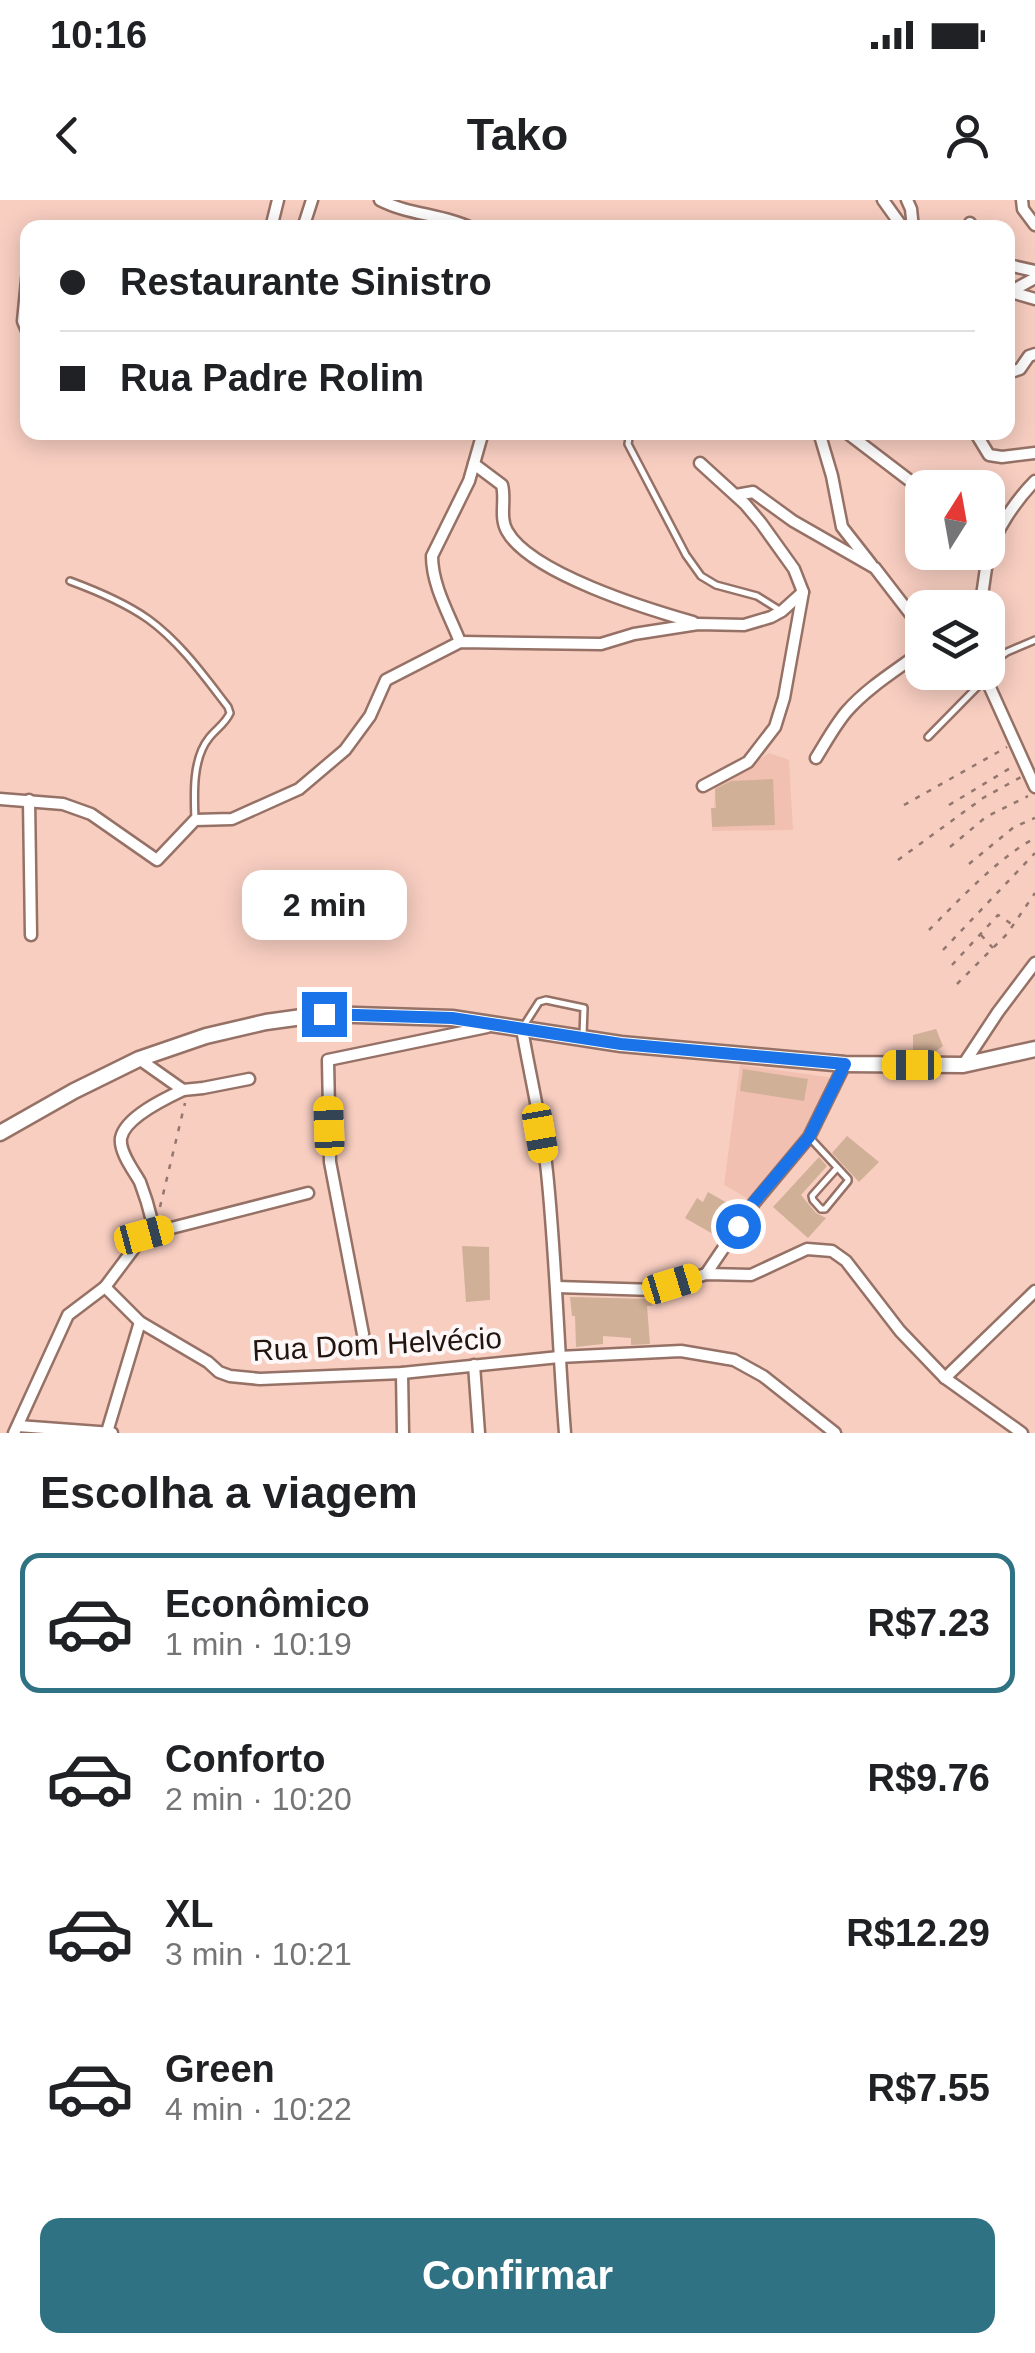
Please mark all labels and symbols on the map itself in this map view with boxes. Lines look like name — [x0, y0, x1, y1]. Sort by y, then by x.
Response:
north arrow — [905, 470, 1005, 570]
callout: 2 min — [242, 869, 406, 939]
route end — [302, 992, 347, 1037]
car — [882, 1050, 942, 1080]
car — [313, 1095, 345, 1157]
car — [520, 1101, 560, 1165]
route start — [716, 1204, 761, 1249]
car — [111, 1213, 177, 1257]
car — [639, 1261, 705, 1307]
street label: Rua Dom Helvécio — [251, 1321, 503, 1367]

